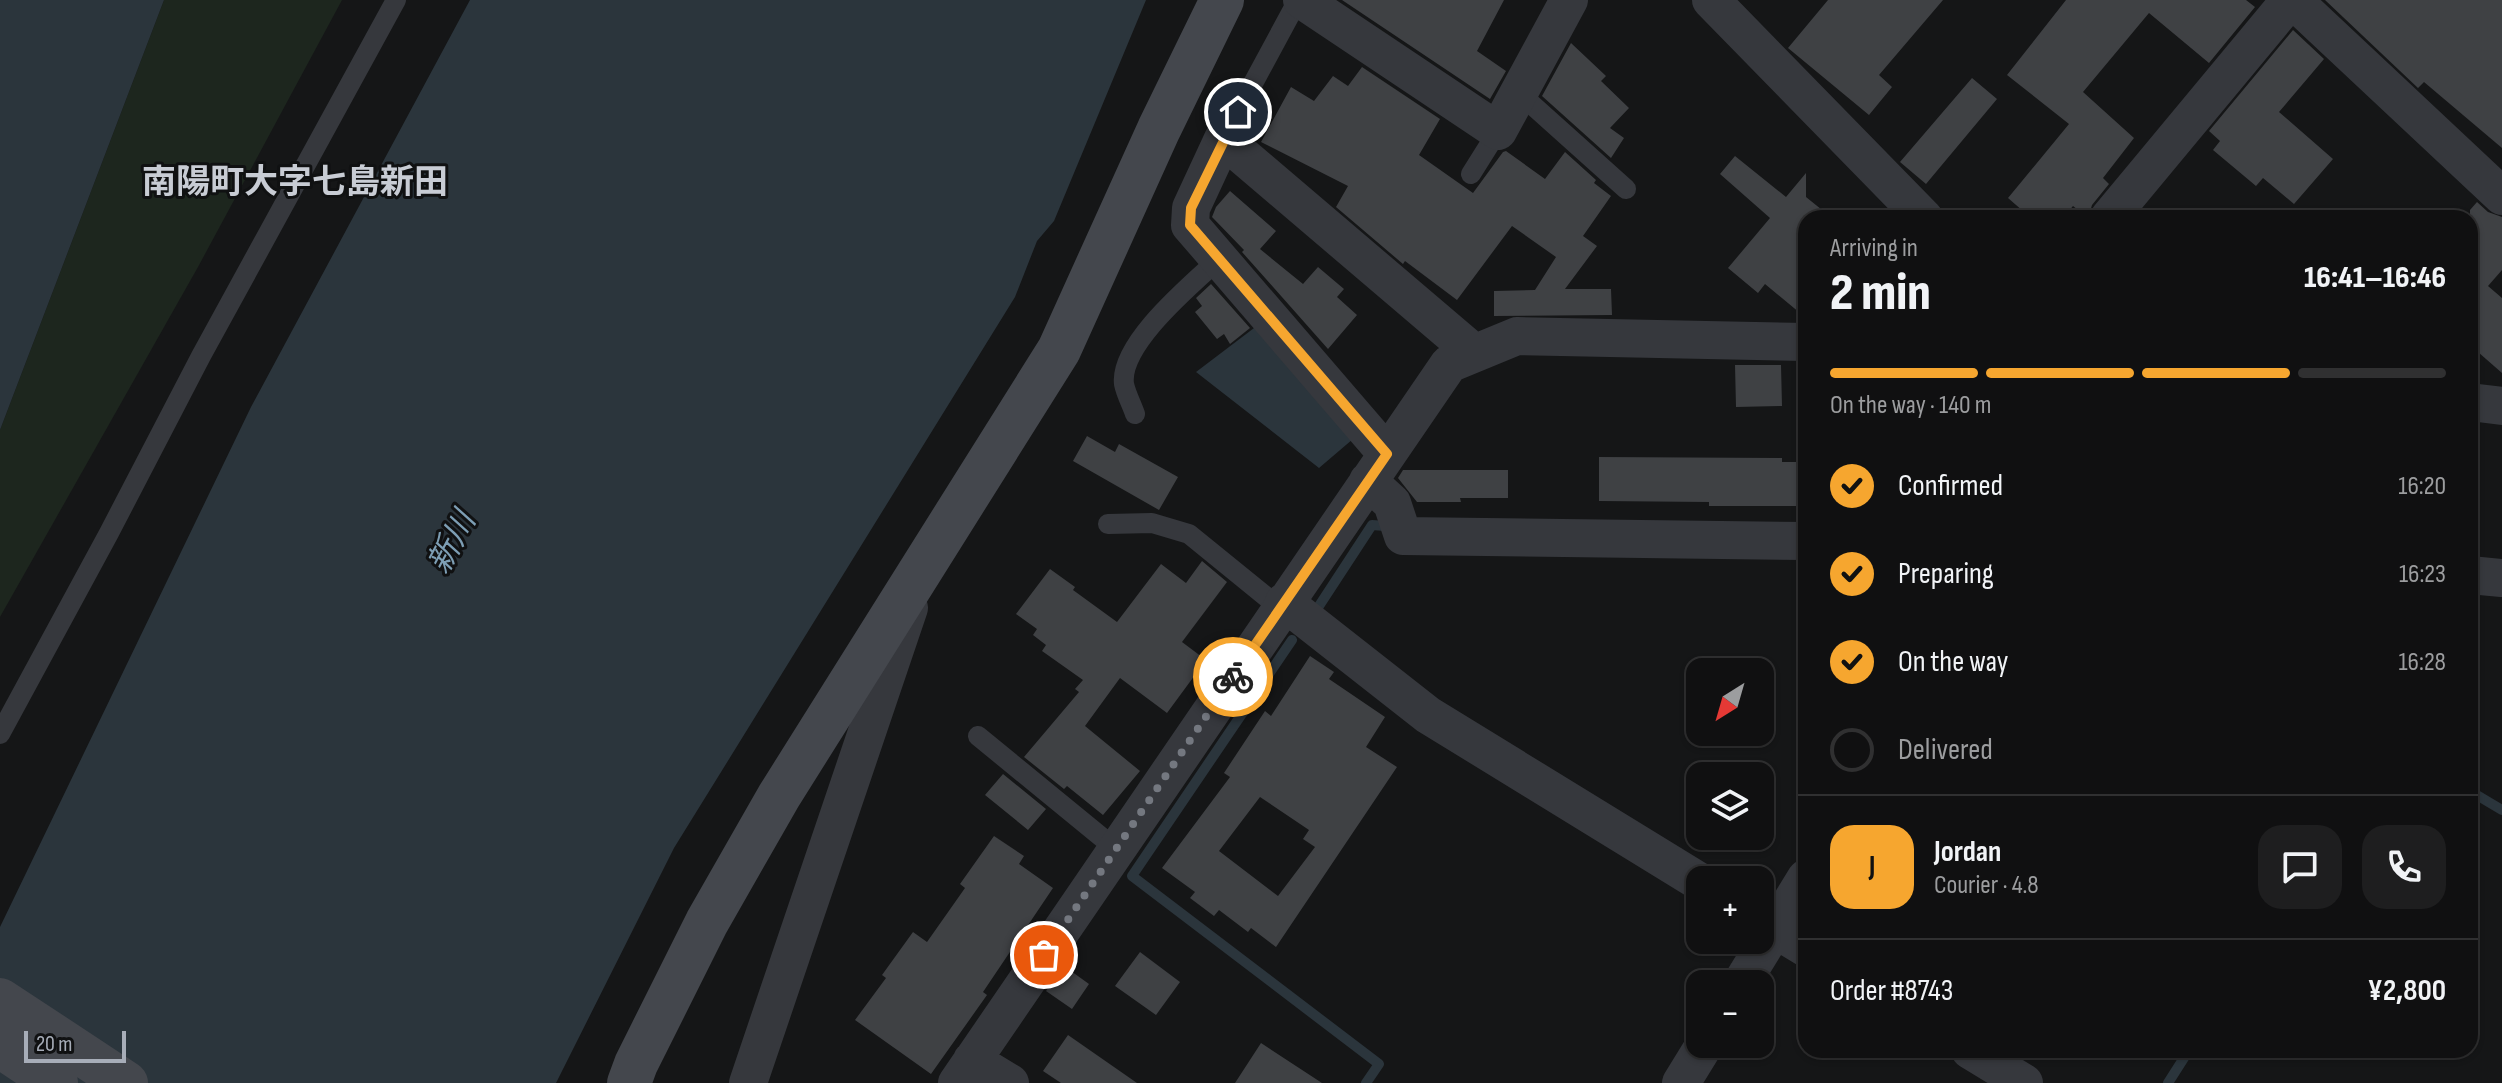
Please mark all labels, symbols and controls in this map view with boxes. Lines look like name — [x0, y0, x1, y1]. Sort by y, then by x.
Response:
pin — [1204, 78, 1272, 146]
icon: home — [1216, 90, 1260, 134]
district label: 南陽町大字七島新田 — [142, 162, 448, 203]
text: Arriving in — [1830, 233, 1918, 264]
text: 16:41–16:46 — [2304, 260, 2446, 296]
text: 2 min — [1830, 262, 1931, 325]
text: On the way · 140 m — [1830, 390, 1992, 421]
icon: check — [1830, 464, 1874, 508]
text: Confirmed — [1898, 468, 2003, 504]
text: 16:20 — [2398, 471, 2446, 502]
water label: 新川 — [420, 503, 486, 580]
icon: check — [1830, 552, 1874, 596]
text: Preparing — [1898, 556, 1994, 592]
text: 16:23 — [2399, 559, 2446, 590]
courier — [1193, 637, 1273, 717]
icon: check — [1830, 640, 1874, 684]
text: On the way — [1898, 644, 2008, 680]
text: 16:28 — [2398, 647, 2446, 678]
icon: bike — [1211, 655, 1255, 699]
north arrow — [1686, 658, 1774, 746]
map controls — [1686, 658, 1774, 1058]
text: Delivered — [1898, 732, 1993, 768]
button: layers — [1686, 762, 1774, 850]
button: chat — [2258, 825, 2342, 909]
button: phone — [2362, 825, 2446, 909]
text: Jordan — [1934, 834, 2001, 870]
text: J — [1869, 849, 1875, 885]
button: + — [1686, 866, 1774, 954]
text: Courier · 4.8 — [1934, 870, 2039, 901]
pin — [1010, 921, 1078, 989]
icon: bag — [1022, 933, 1066, 977]
button: − — [1686, 970, 1774, 1058]
text: Order #8743 — [1830, 973, 1953, 1009]
text: ¥2,800 — [2368, 973, 2446, 1009]
scale bar — [24, 1027, 126, 1063]
text: 20 m — [36, 1031, 73, 1058]

